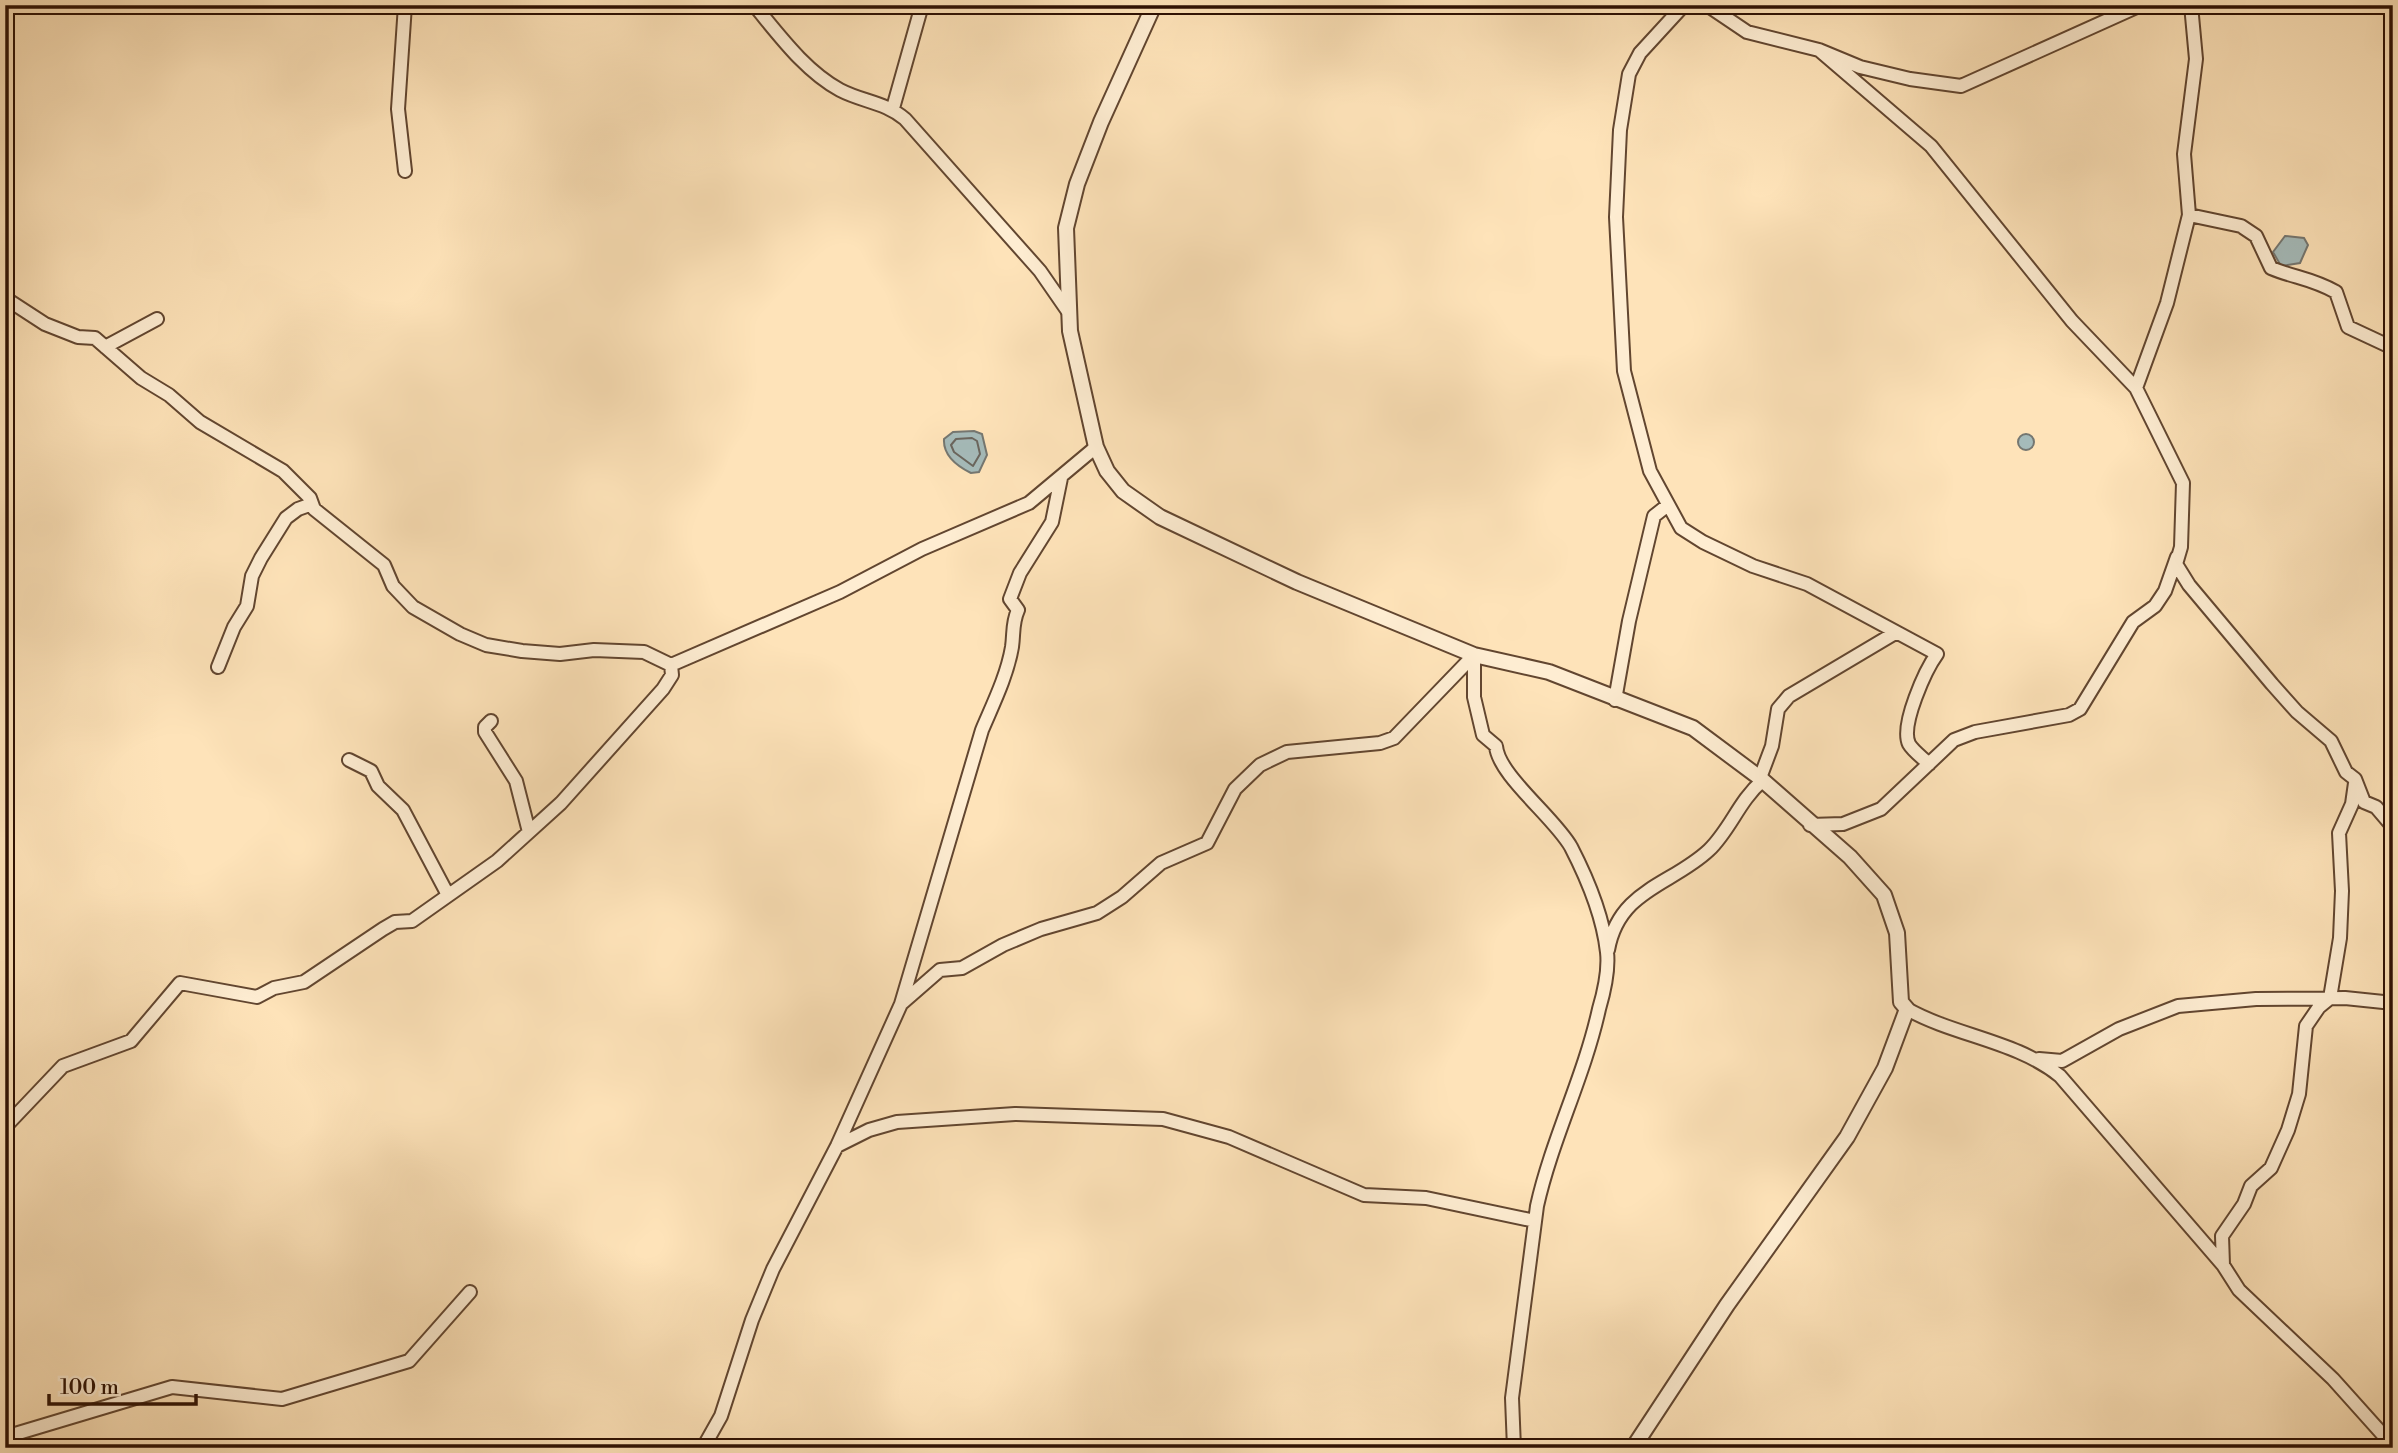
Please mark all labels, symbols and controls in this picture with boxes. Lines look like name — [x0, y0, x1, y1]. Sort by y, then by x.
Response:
scale bar — [49, 1362, 196, 1406]
text: 100 m — [60, 1375, 119, 1401]

